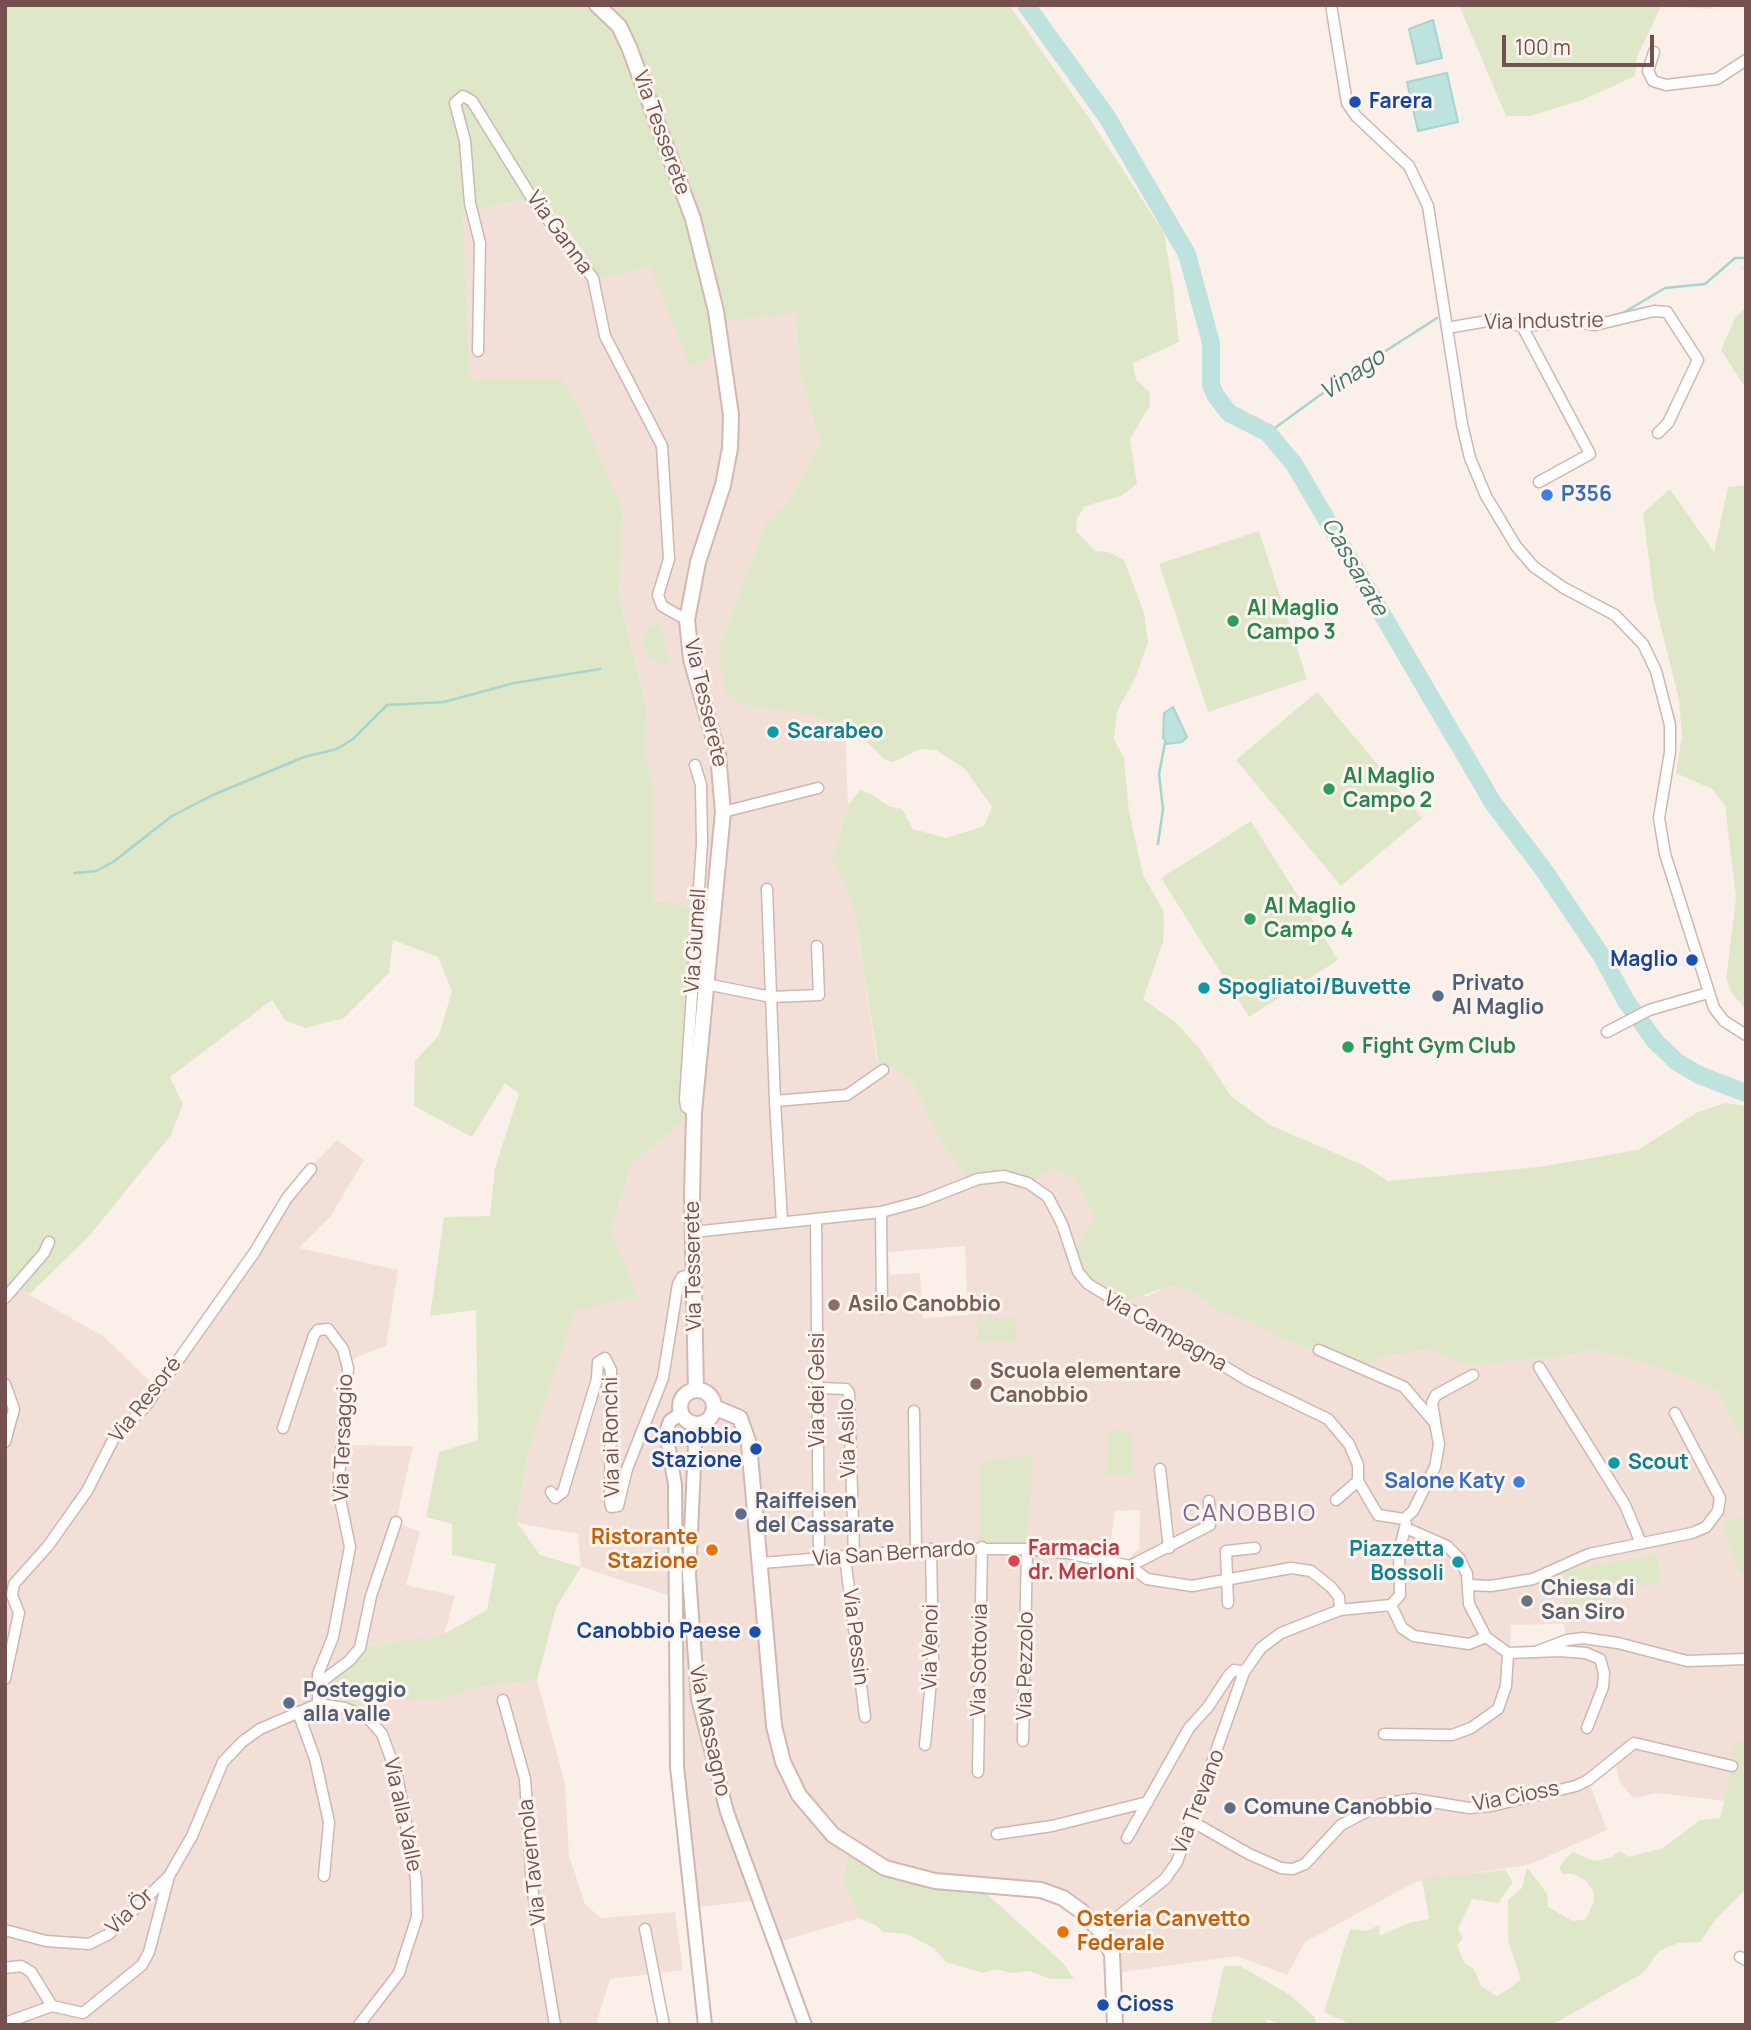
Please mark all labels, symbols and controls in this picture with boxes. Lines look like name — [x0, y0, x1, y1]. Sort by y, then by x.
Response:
scale bar — [1506, 21, 1658, 65]
text: 100 m — [1515, 33, 1571, 61]
street label: Via Tesserete — [627, 67, 695, 199]
place label: Farera — [1369, 89, 1433, 115]
marker: Farera — [1347, 94, 1363, 110]
street label: Via Ganna — [521, 187, 597, 279]
street label: Via Industrie — [1484, 308, 1604, 336]
water label: Vinago — [1315, 343, 1391, 407]
place label: P356 — [1561, 482, 1612, 508]
marker: P356 — [1539, 487, 1555, 503]
water label: Cassarate — [1315, 513, 1393, 621]
place label: Al Maglio Campo 3 — [1247, 596, 1339, 646]
marker: Al Maglio Campo 3 — [1225, 613, 1241, 629]
street label: Via Tesserete — [678, 637, 732, 769]
place label: Scarabeo — [787, 719, 884, 745]
marker: Scarabeo — [765, 724, 781, 740]
place label: Al Maglio Campo 2 — [1343, 764, 1435, 814]
marker: Al Maglio Campo 2 — [1321, 781, 1337, 797]
street label: Via Giumell — [680, 888, 712, 994]
place label: Al Maglio Campo 4 — [1264, 894, 1356, 944]
marker: Al Maglio Campo 4 — [1242, 911, 1258, 927]
place label: Maglio — [1610, 947, 1678, 973]
marker: Maglio — [1684, 952, 1700, 968]
place label: Privato Al Maglio — [1452, 971, 1544, 1021]
place label: Spogliatoi/Buvette — [1218, 975, 1411, 1001]
marker: Spogliatoi/Buvette — [1196, 980, 1212, 996]
marker: Privato Al Maglio — [1430, 988, 1446, 1004]
place label: Fight Gym Club — [1362, 1034, 1516, 1060]
marker: Fight Gym Club — [1340, 1039, 1356, 1055]
street label: Via Tesserete — [680, 1201, 708, 1331]
street label: Via Campagna — [1099, 1287, 1231, 1377]
place label: Asilo Canobbio — [848, 1292, 1001, 1318]
marker: Asilo Canobbio — [826, 1297, 842, 1313]
street label: Via dei Gelsi — [805, 1333, 831, 1447]
street label: Via Resoré — [105, 1352, 187, 1448]
place label: Scuola elementare Canobbio — [990, 1359, 1181, 1409]
street label: Via Tersaggio — [329, 1374, 359, 1502]
street label: Via ai Ronchi — [598, 1376, 626, 1498]
marker: Scuola elementare Canobbio — [968, 1376, 984, 1392]
street label: Via Asilo — [834, 1398, 862, 1478]
place label: Canobbio Stazione — [644, 1424, 742, 1474]
marker: Canobbio Stazione — [748, 1441, 764, 1457]
place label: Scout — [1628, 1450, 1689, 1476]
marker: Scout — [1606, 1455, 1622, 1471]
place label: Salone Katy — [1384, 1469, 1505, 1495]
marker: Salone Katy — [1511, 1474, 1527, 1490]
place label: Raiffeisen del Cassarate — [755, 1489, 895, 1539]
district label: CANOBBIO — [1184, 1500, 1316, 1528]
marker: Raiffeisen del Cassarate — [733, 1506, 749, 1522]
place label: Ristorante Stazione — [591, 1525, 698, 1575]
street label: Via San Bernardo — [812, 1536, 976, 1572]
place label: Farmacia dr. Merloni — [1028, 1536, 1135, 1586]
place label: Piazzetta Bossoli — [1349, 1537, 1444, 1587]
marker: Ristorante Stazione — [704, 1542, 720, 1558]
marker: Farmacia dr. Merloni — [1006, 1553, 1022, 1569]
marker: Piazzetta Bossoli — [1450, 1554, 1466, 1570]
place label: Chiesa di San Siro — [1541, 1576, 1635, 1626]
street label: Via Pessin — [837, 1587, 873, 1687]
marker: Chiesa di San Siro — [1519, 1593, 1535, 1609]
street label: Via Sottovia — [966, 1603, 994, 1717]
street label: Via Venoi — [918, 1604, 944, 1690]
street label: Via Pezzolo — [1012, 1611, 1040, 1721]
place label: Canobbio Paese — [577, 1619, 741, 1645]
marker: Canobbio Paese — [747, 1624, 763, 1640]
street label: Via Massagno — [683, 1663, 735, 1799]
place label: Posteggio alla valle — [303, 1678, 406, 1728]
marker: Posteggio alla valle — [281, 1695, 297, 1711]
street label: Via Trevano — [1167, 1746, 1231, 1858]
street label: Via alla Valle — [378, 1756, 426, 1874]
street label: Via Cioss — [1471, 1776, 1561, 1818]
place label: Comune Canobbio — [1244, 1795, 1433, 1821]
street label: Via Tavernola — [514, 1798, 552, 1926]
marker: Comune Canobbio — [1222, 1800, 1238, 1816]
street label: Via Ör — [101, 1884, 159, 1940]
place label: Osteria Canvetto Federale — [1077, 1907, 1250, 1957]
marker: Osteria Canvetto Federale — [1055, 1924, 1071, 1940]
place label: Cioss — [1117, 1992, 1174, 2018]
marker: Cioss — [1095, 1997, 1111, 2013]

